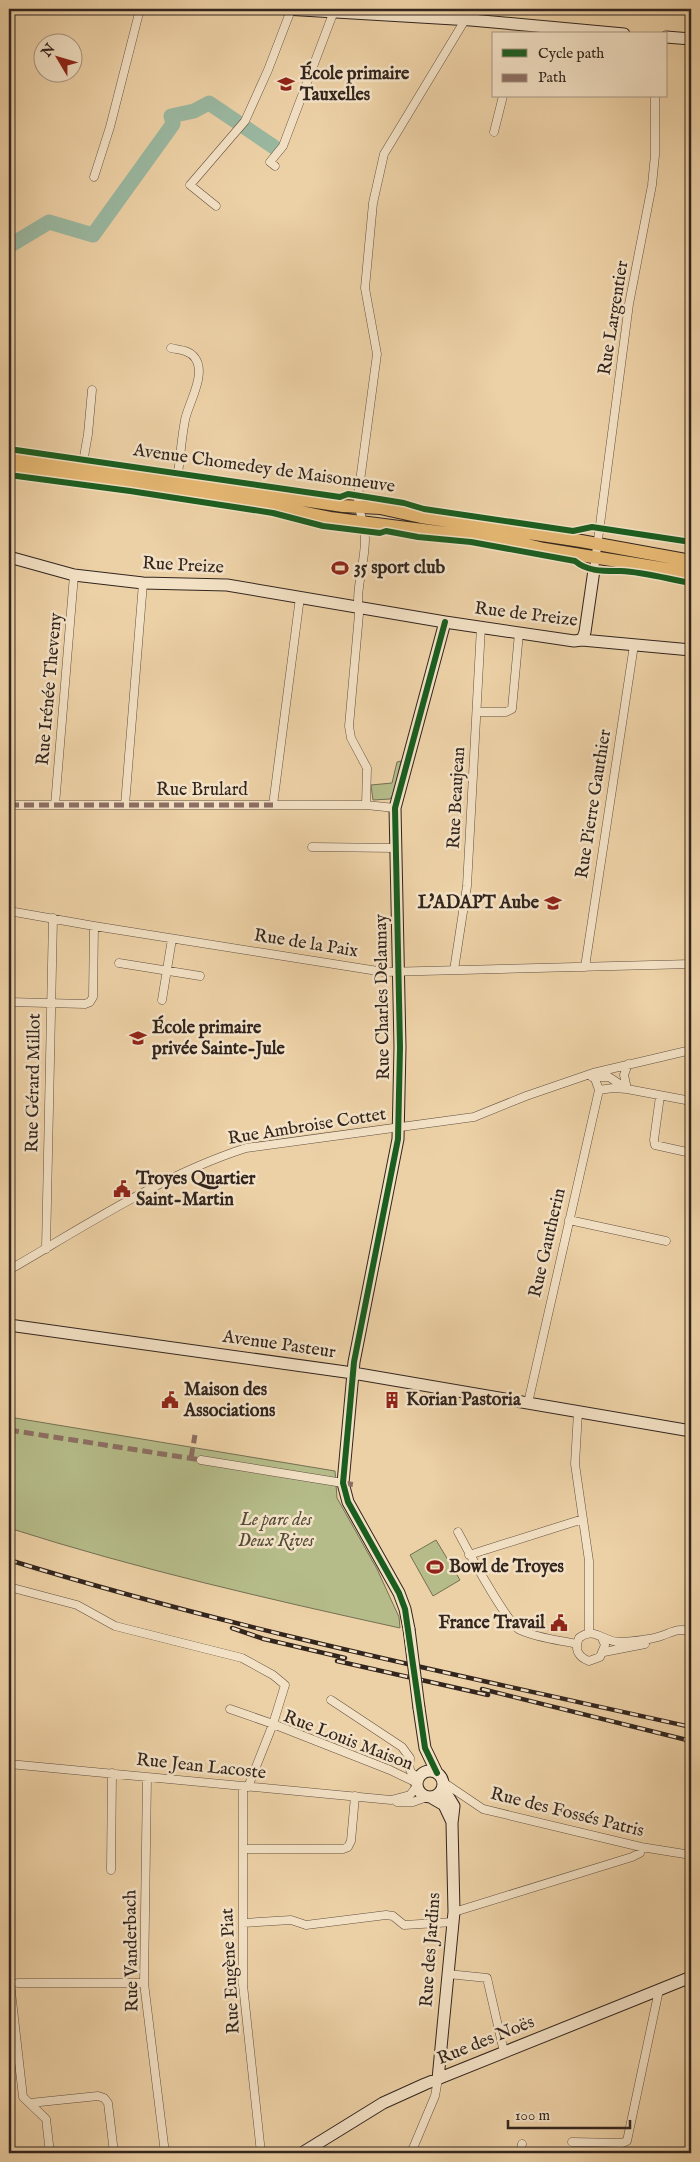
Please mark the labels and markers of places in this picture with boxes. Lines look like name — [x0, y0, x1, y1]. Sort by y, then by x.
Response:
place label: École primaire Tauxelles — [299, 61, 410, 107]
school or university icon: École primaire Tauxelles — [276, 74, 296, 94]
place label: 35 sport club — [354, 557, 446, 580]
sports icon: 35 sport club — [330, 558, 350, 578]
place label: L'ADAPT Aube — [418, 892, 540, 915]
school or university icon: L'ADAPT Aube — [543, 893, 563, 913]
place label: École primaire privée Sainte-Jule — [151, 1015, 286, 1061]
school or university icon: École primaire privée Sainte-Jule — [128, 1028, 148, 1048]
place label: Troyes Quartier Saint-Martin — [135, 1168, 256, 1212]
public building icon: Troyes Quartier Saint-Martin — [112, 1179, 132, 1199]
place label: Maison des Associations — [183, 1379, 276, 1423]
place label: Korian Pastoria — [406, 1389, 522, 1412]
public building icon: Maison des Associations — [160, 1390, 180, 1410]
building icon: Korian Pastoria — [382, 1390, 402, 1410]
place label: Bowl de Troyes — [449, 1556, 565, 1579]
sports icon: Bowl de Troyes — [425, 1557, 445, 1577]
place label: France Travail — [439, 1612, 546, 1635]
public building icon: France Travail — [549, 1613, 569, 1633]

